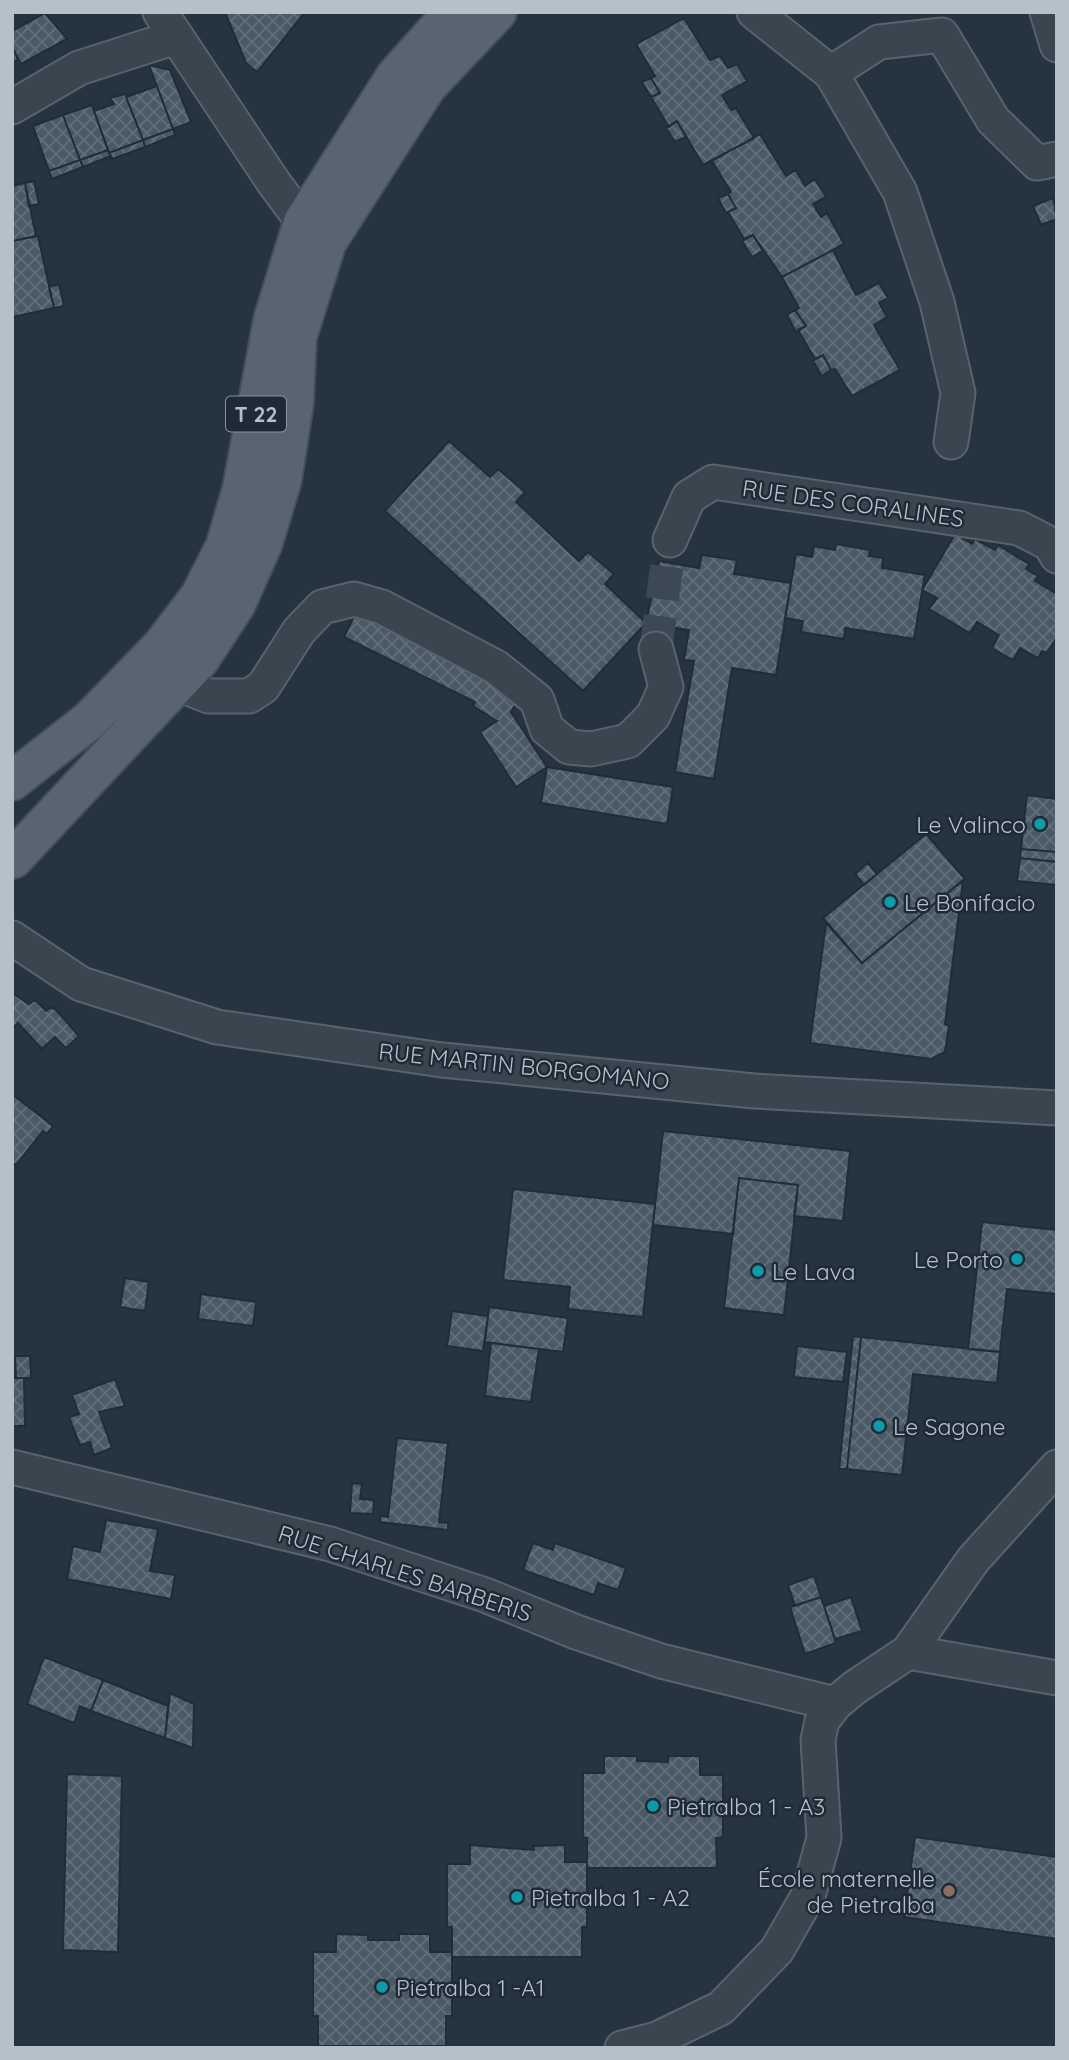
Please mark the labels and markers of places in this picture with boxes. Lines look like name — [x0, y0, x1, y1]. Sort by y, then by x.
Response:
place label: Le Valinco — [916, 810, 1026, 839]
marker: Le Valinco — [1032, 816, 1048, 832]
place label: Le Bonifacio — [904, 888, 1036, 917]
marker: Le Bonifacio — [882, 894, 898, 910]
place label: Le Porto — [914, 1245, 1003, 1274]
marker: Le Porto — [1009, 1251, 1025, 1267]
place label: Le Lava — [772, 1257, 855, 1286]
marker: Le Lava — [750, 1263, 766, 1279]
place label: Le Sagone — [893, 1412, 1005, 1441]
marker: Le Sagone — [871, 1418, 887, 1434]
place label: Pietralba 1 - A3 — [667, 1792, 825, 1821]
marker: Pietralba 1 - A3 — [645, 1798, 661, 1814]
place label: École maternelle de Pietralba — [758, 1864, 935, 1919]
place label: Pietralba 1 - A2 — [531, 1883, 690, 1912]
marker: École maternelle de Pietralba — [941, 1883, 957, 1899]
marker: Pietralba 1 - A2 — [509, 1889, 525, 1905]
place label: Pietralba 1 -A1 — [396, 1973, 545, 2002]
marker: Pietralba 1 -A1 — [374, 1979, 390, 1995]

